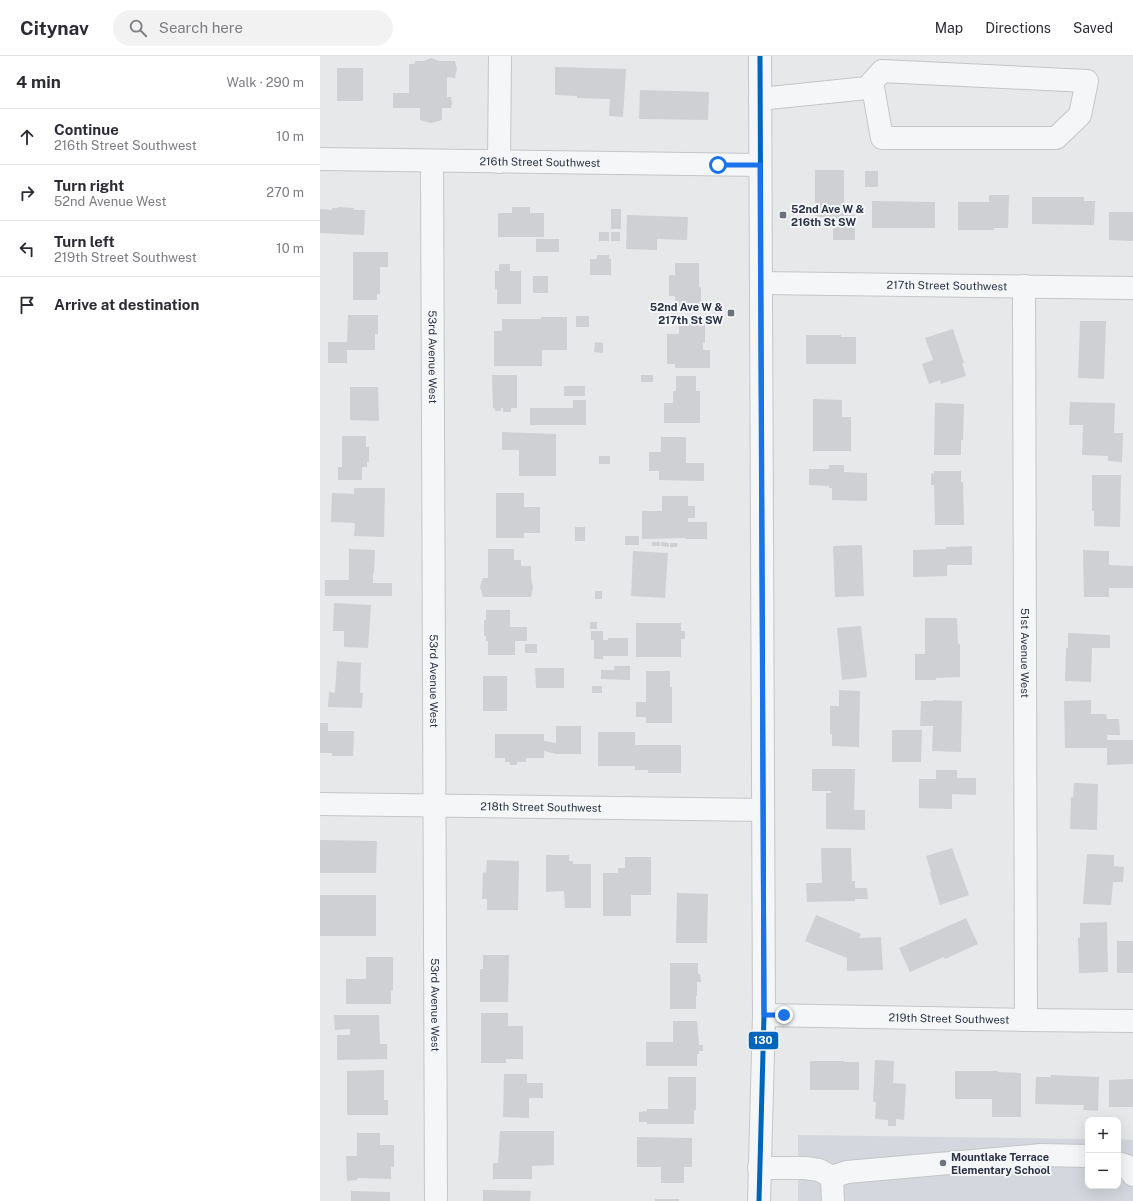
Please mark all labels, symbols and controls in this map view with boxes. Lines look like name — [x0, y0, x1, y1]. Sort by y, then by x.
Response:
search box — [113, 10, 393, 46]
text: Citynav — [20, 17, 89, 39]
icon: search — [127, 17, 149, 39]
text: Search here — [159, 19, 243, 36]
text: Map — [935, 20, 963, 36]
text: Directions — [985, 20, 1051, 36]
text: Saved — [1073, 20, 1113, 36]
text: 4 min — [16, 72, 61, 92]
text: Walk · 290 m — [226, 75, 304, 90]
text: Continue — [54, 121, 119, 138]
icon: ahead — [16, 126, 38, 148]
text: 10 m — [276, 129, 304, 144]
text: 216th Street Southwest — [54, 138, 197, 153]
street label: 216th Street Southwest — [479, 155, 601, 169]
route start — [709, 156, 727, 174]
text: Turn right — [54, 177, 124, 194]
icon: right — [16, 182, 38, 204]
text: 270 m — [266, 185, 304, 200]
text: 52nd Avenue West — [54, 194, 167, 209]
place label: 52nd Ave W & 216th St SW — [791, 203, 865, 228]
marker: 52nd Ave W & 216th St SW — [778, 210, 788, 220]
text: Turn left — [54, 233, 115, 250]
icon: left — [16, 238, 38, 260]
text: 10 m — [276, 241, 304, 256]
text: 219th Street Southwest — [54, 250, 197, 265]
street label: 217th Street Southwest — [887, 279, 1007, 292]
icon: arrive — [16, 294, 38, 316]
text: Arrive at destination — [54, 296, 199, 313]
place label: 52nd Ave W & 217th St SW — [650, 301, 723, 326]
marker: 52nd Ave W & 217th St SW — [726, 308, 736, 318]
street label: 53rd Avenue West — [427, 310, 439, 404]
street label: 51st Avenue West — [1019, 608, 1031, 698]
street label: 53rd Avenue West — [428, 634, 440, 728]
street label: 218th Street Southwest — [480, 800, 602, 814]
street label: 53rd Avenue West — [429, 958, 441, 1052]
route end — [775, 1006, 793, 1024]
street label: 219th Street Southwest — [888, 1011, 1010, 1026]
line badge: 130 — [748, 1031, 779, 1050]
text: 130 — [753, 1034, 773, 1046]
map controls — [1085, 1117, 1121, 1189]
button: + — [1085, 1117, 1121, 1153]
place label: Mountlake Terrace Elementary School — [951, 1151, 1051, 1176]
button: − — [1085, 1153, 1121, 1189]
marker: Mountlake Terrace Elementary School — [938, 1158, 948, 1168]

